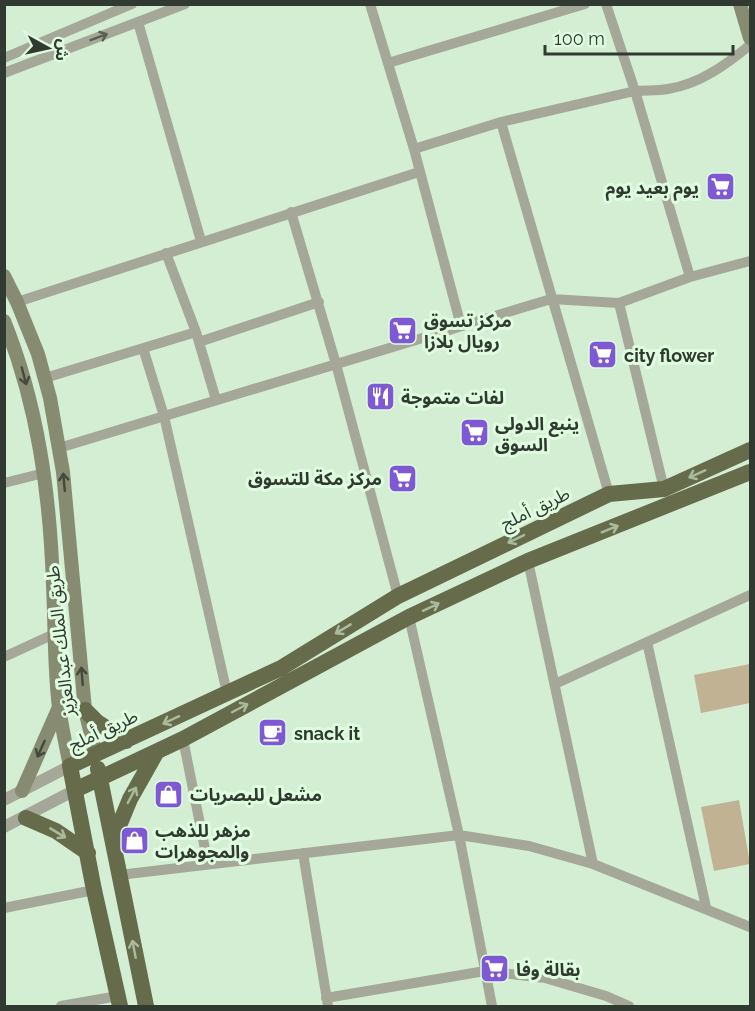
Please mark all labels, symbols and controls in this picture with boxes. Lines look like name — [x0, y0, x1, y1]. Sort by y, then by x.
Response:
north arrow — [18, 18, 78, 78]
scale bar — [545, 18, 732, 56]
text: 100 m — [554, 28, 605, 49]
one-way arrow — [89, 31, 107, 42]
text: ش — [51, 38, 73, 62]
supermarket icon: يوم بعيد يوم — [704, 171, 736, 203]
place label: يوم بعيد يوم — [606, 177, 699, 201]
place label: مركز تسوق رويال بلازا — [424, 310, 512, 353]
supermarket icon: مركز تسوق رويال بلازا — [387, 314, 419, 346]
supermarket icon: city flower — [587, 339, 619, 371]
place label: city flower — [624, 345, 714, 366]
one-way arrow — [19, 366, 31, 385]
restaurant icon: لفات متموجة — [364, 381, 396, 413]
place label: لفات متموجة — [401, 387, 504, 408]
place label: ينبع الدولى السوق — [495, 413, 579, 455]
supermarket icon: ينبع الدولى السوق — [458, 417, 490, 449]
supermarket icon: مركز مكة للتسوق — [387, 462, 419, 494]
place label: مركز مكة للتسوق — [248, 468, 382, 490]
one-way arrow — [689, 468, 707, 480]
one-way arrow — [58, 473, 69, 493]
street label: طريق أملج — [497, 482, 574, 536]
one-way arrow — [600, 522, 618, 533]
one-way arrow — [507, 534, 525, 545]
street label: طريق الملك عبدالعزيز — [42, 564, 79, 718]
one-way arrow — [422, 600, 440, 612]
one-way arrow — [335, 624, 352, 636]
one-way arrow — [76, 667, 87, 687]
one-way arrow — [231, 702, 249, 713]
street label: طريق أملج — [65, 705, 142, 758]
one-way arrow — [162, 714, 180, 726]
cafe icon: snack it — [257, 717, 289, 749]
place label: snack it — [294, 723, 360, 744]
one-way arrow — [35, 739, 46, 758]
shop icon: مشعل للبصريات — [153, 778, 185, 810]
place label: مشعل للبصريات — [190, 784, 322, 806]
one-way arrow — [126, 787, 138, 804]
place label: مزهر للذهب والمجوهرات — [155, 820, 251, 863]
shop icon: مزهر للذهب والمجوهرات — [118, 824, 150, 856]
one-way arrow — [49, 827, 66, 839]
one-way arrow — [128, 940, 139, 959]
supermarket icon: بقالة وفا — [479, 953, 511, 985]
place label: بقالة وفا — [516, 959, 580, 980]

